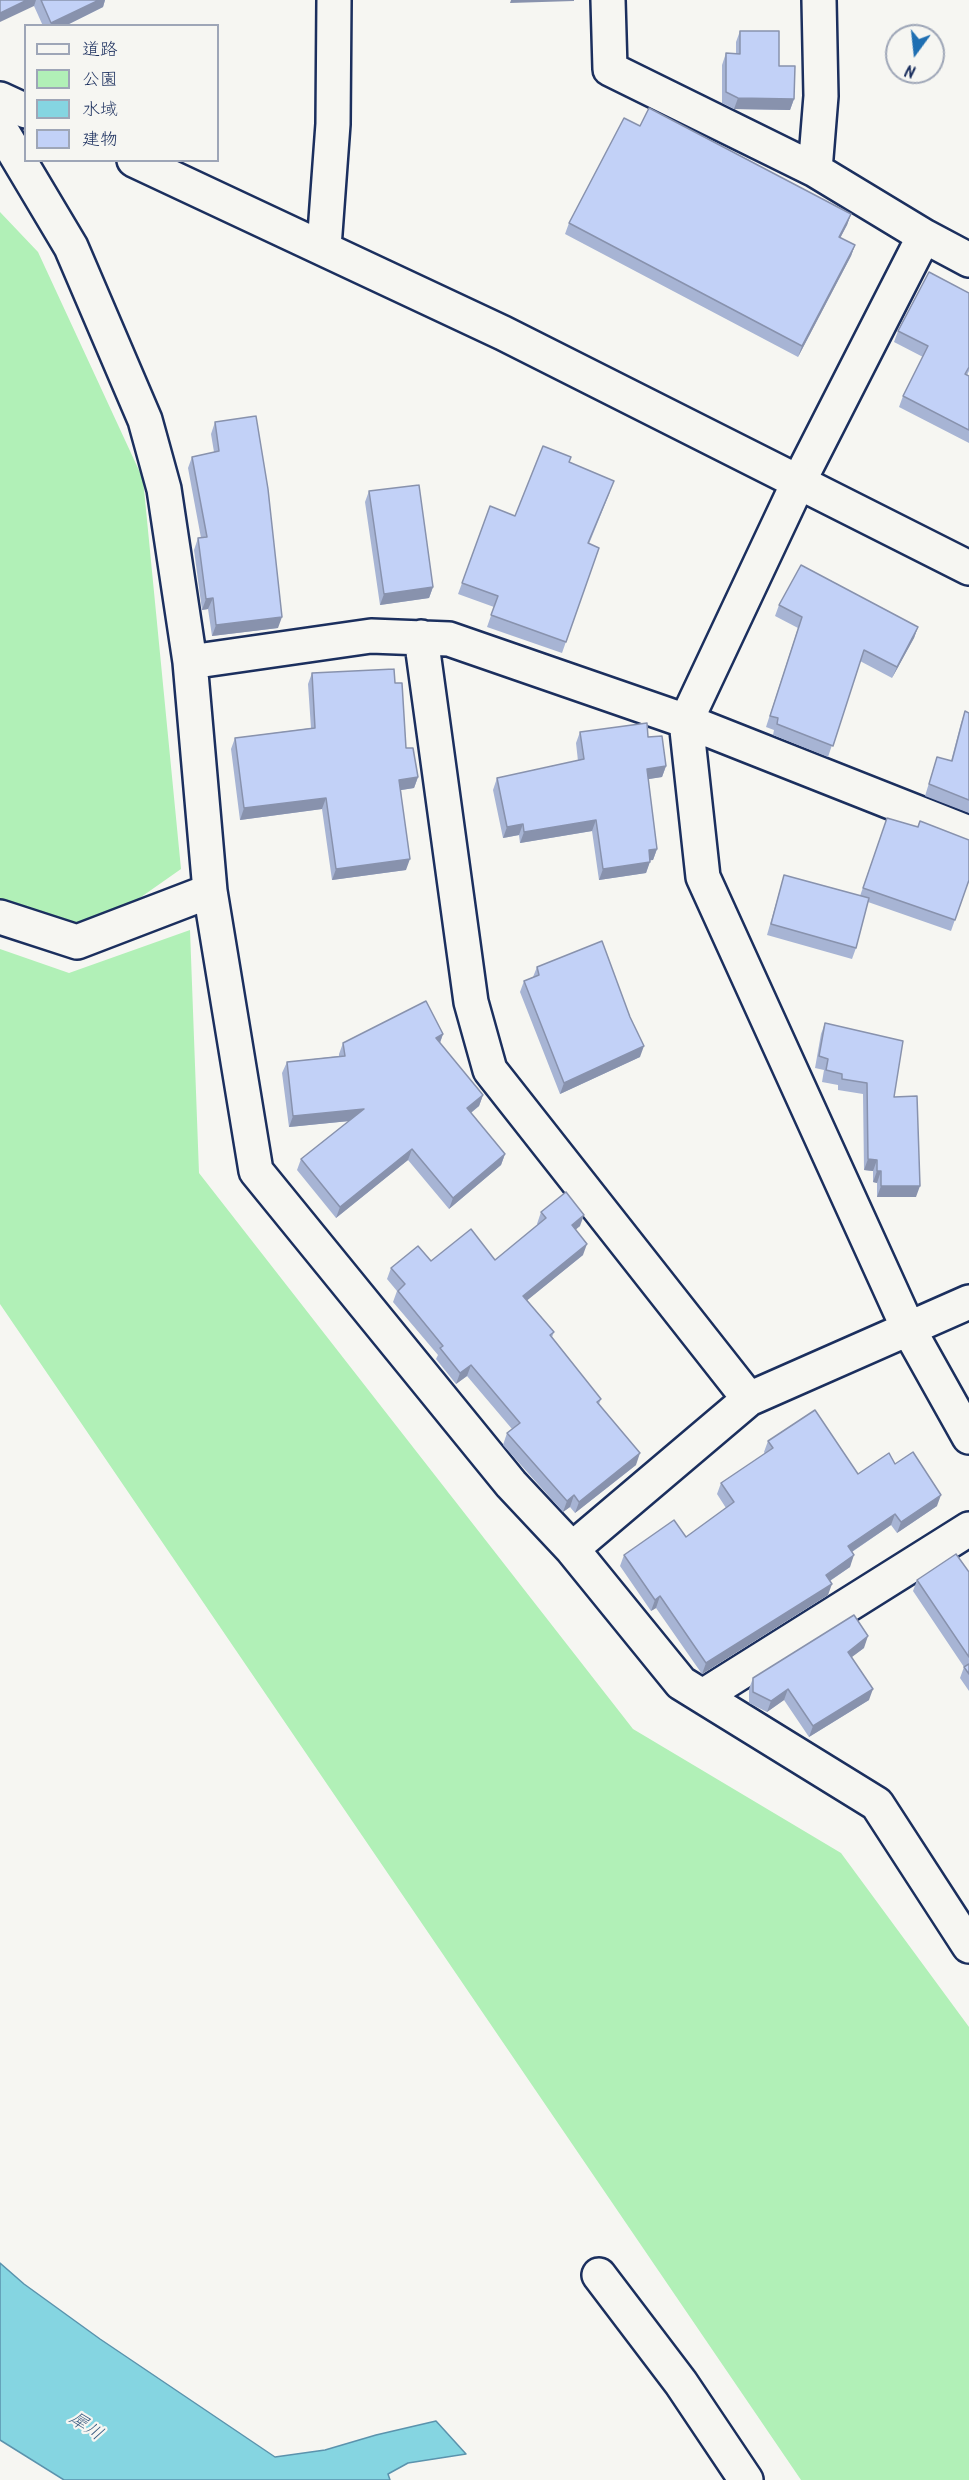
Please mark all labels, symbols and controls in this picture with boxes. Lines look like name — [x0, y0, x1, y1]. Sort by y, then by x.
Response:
legend — [24, 24, 219, 162]
north arrow — [885, 24, 945, 84]
text: 道路 — [82, 36, 118, 65]
text: N — [903, 57, 919, 83]
text: 公園 — [82, 66, 118, 95]
text: 水域 — [82, 96, 118, 125]
text: 建物 — [82, 126, 118, 155]
water label: 犀川 — [64, 2409, 106, 2447]

